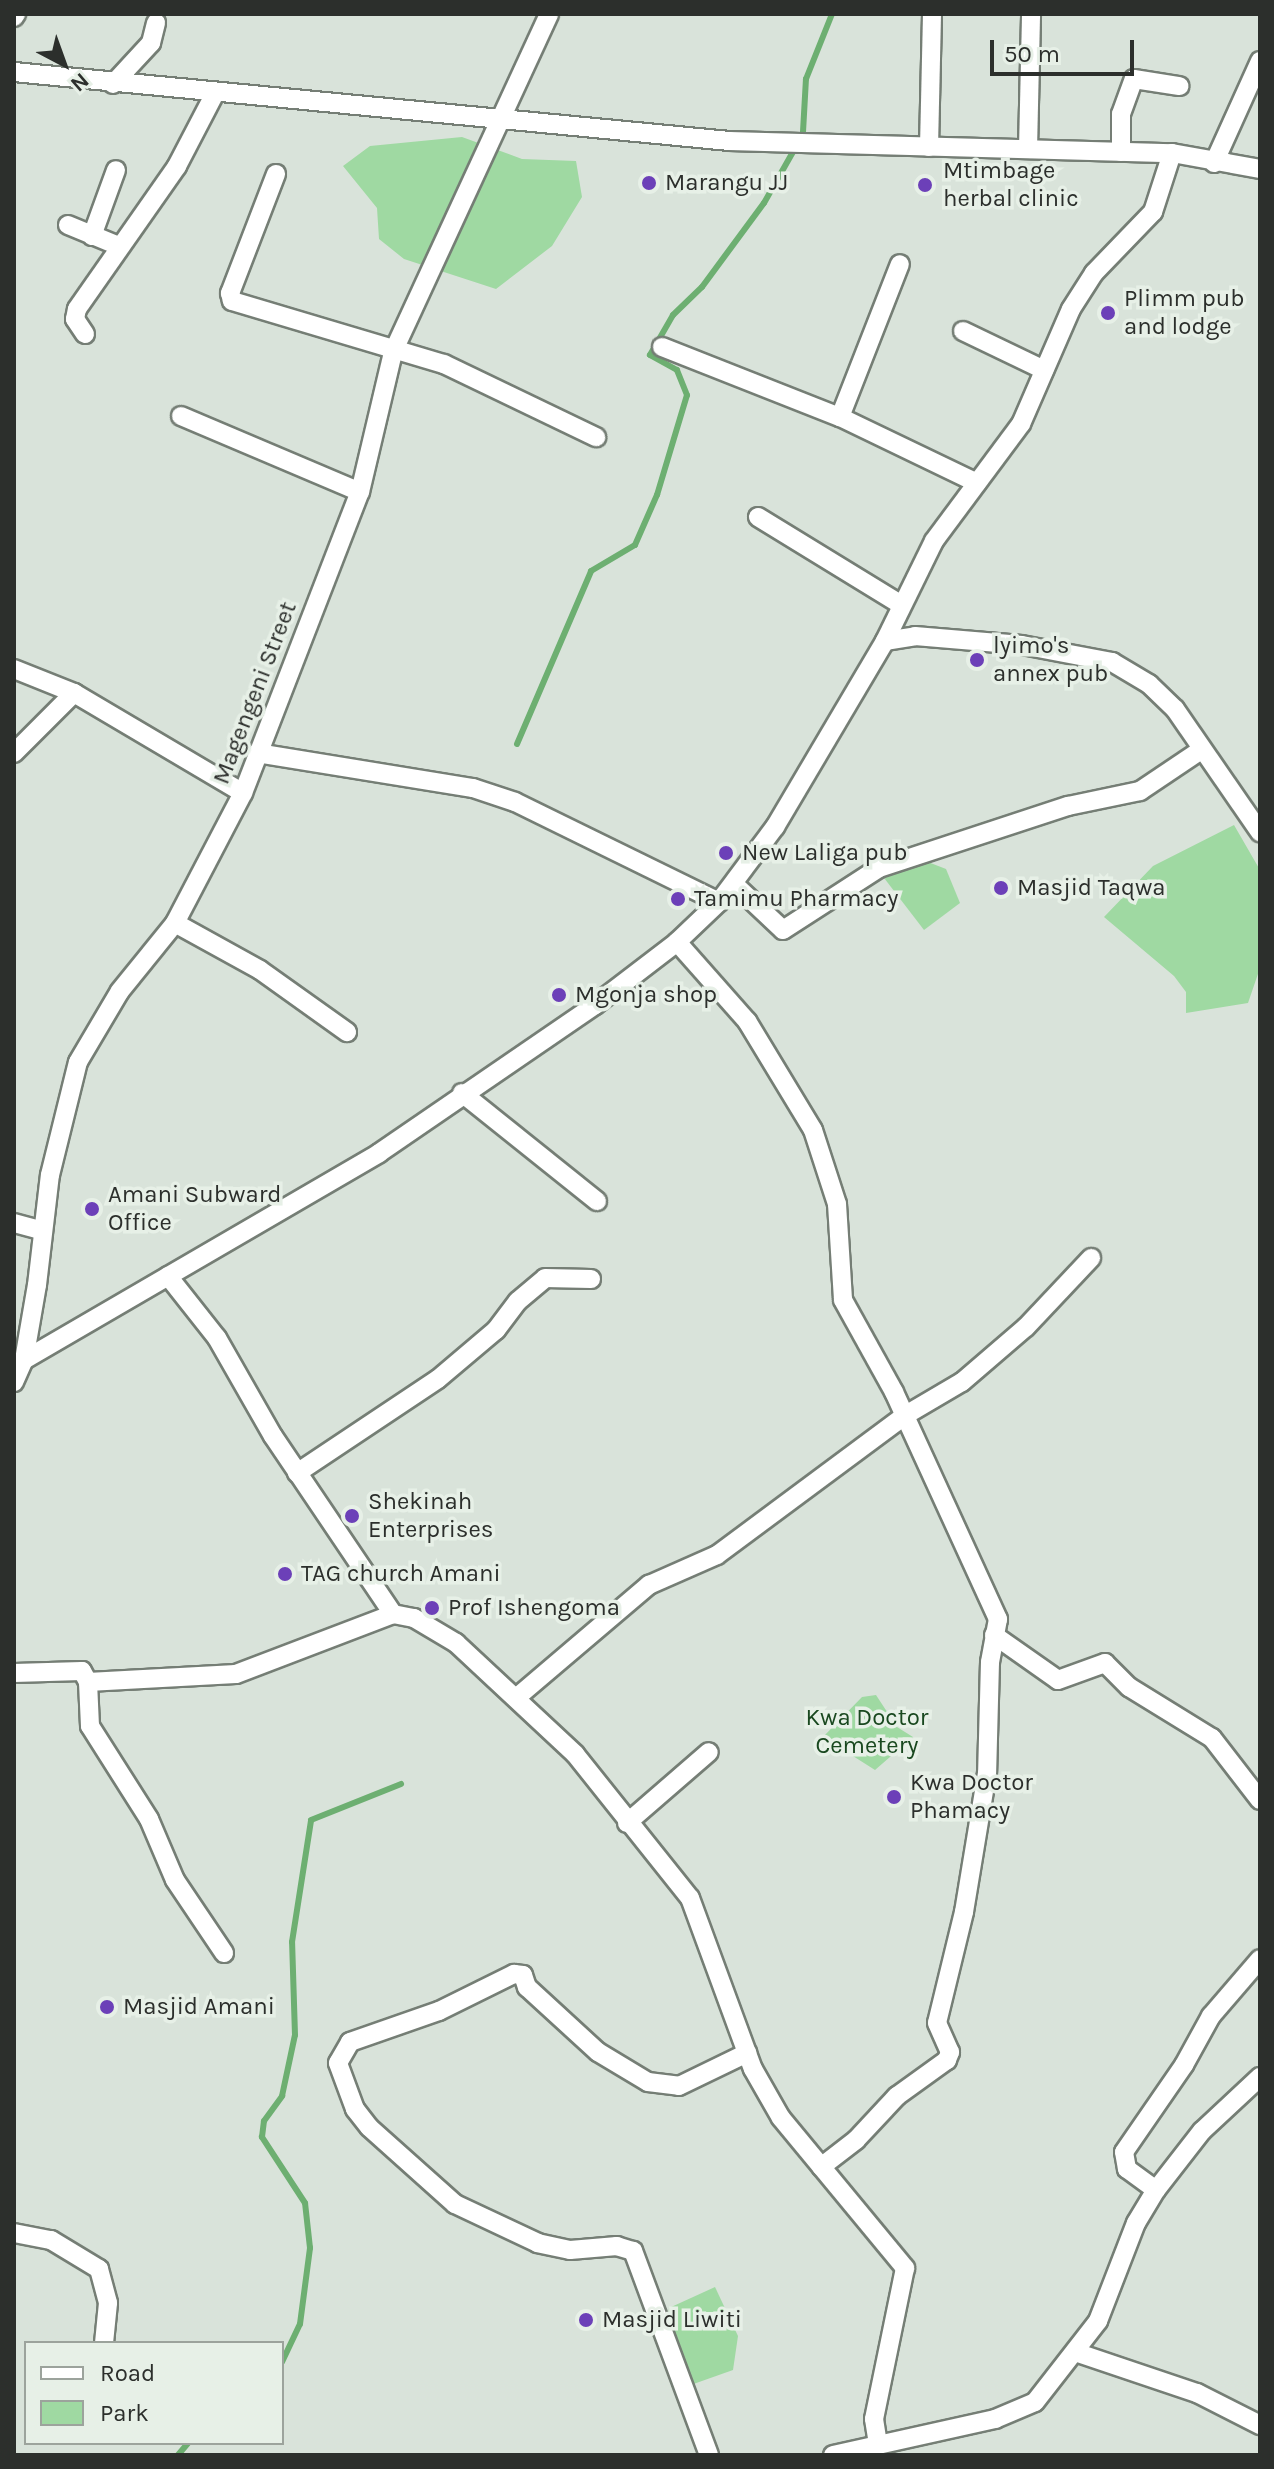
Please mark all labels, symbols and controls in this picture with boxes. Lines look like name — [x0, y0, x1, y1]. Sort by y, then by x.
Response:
north arrow — [24, 24, 104, 104]
scale bar — [994, 24, 1138, 74]
text: 50 m — [1004, 40, 1060, 68]
text: N — [65, 67, 94, 97]
place label: Mtimbage herbal clinic — [943, 157, 1079, 213]
place label: Marangu JJ — [665, 169, 788, 197]
marker: Marangu JJ — [640, 174, 658, 192]
marker: Mtimbage herbal clinic — [914, 174, 936, 196]
place label: Plimm pub and lodge — [1124, 285, 1245, 341]
marker: Plimm pub and lodge — [1099, 304, 1117, 322]
street label: Magengeni Street — [207, 598, 303, 788]
place label: lyimo's annex pub — [993, 632, 1108, 688]
marker: lyimo's annex pub — [968, 651, 986, 669]
place label: New Laliga pub — [742, 839, 907, 867]
marker: New Laliga pub — [717, 844, 735, 862]
place label: Masjid Taqwa — [1017, 874, 1166, 902]
marker: Masjid Taqwa — [992, 879, 1010, 897]
place label: Tamimu Pharmacy — [694, 885, 898, 913]
marker: Tamimu Pharmacy — [669, 890, 687, 908]
place label: Mgonja shop — [575, 981, 717, 1009]
marker: Mgonja shop — [550, 986, 568, 1004]
place label: Amani Subward Office — [108, 1181, 282, 1237]
marker: Amani Subward Office — [83, 1200, 101, 1218]
place label: Shekinah Enterprises — [368, 1488, 493, 1544]
marker: Shekinah Enterprises — [343, 1507, 361, 1525]
place label: TAG church Amani — [301, 1560, 501, 1588]
marker: TAG church Amani — [276, 1565, 294, 1583]
place label: Prof Ishengoma — [448, 1594, 620, 1622]
marker: Prof Ishengoma — [423, 1599, 441, 1617]
park label: Kwa Doctor Cemetery — [805, 1704, 929, 1760]
place label: Kwa Doctor Phamacy — [910, 1769, 1033, 1825]
marker: Kwa Doctor Phamacy — [885, 1788, 903, 1806]
place label: Masjid Amani — [123, 1993, 275, 2021]
marker: Masjid Amani — [98, 1998, 116, 2016]
place label: Masjid Liwiti — [602, 2306, 742, 2334]
marker: Masjid Liwiti — [577, 2311, 595, 2329]
legend — [24, 2341, 284, 2445]
text: Road — [100, 2359, 155, 2387]
text: Park — [100, 2399, 149, 2427]

